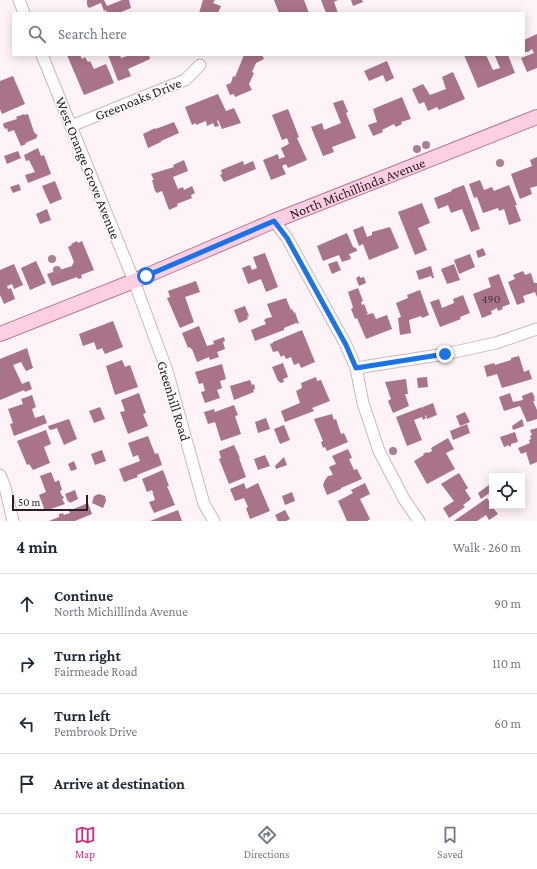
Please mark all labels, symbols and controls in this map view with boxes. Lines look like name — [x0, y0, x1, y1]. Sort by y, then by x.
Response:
search box — [12, 12, 525, 56]
icon: search — [26, 23, 48, 45]
text: Search here — [58, 26, 127, 42]
street label: Greenoaks Drive — [92, 74, 184, 124]
street label: West Orange Grove Avenue — [52, 95, 124, 241]
street label: North Michillinda Avenue — [287, 154, 427, 222]
route start — [137, 267, 155, 285]
house number: 490 — [482, 292, 501, 306]
route end — [436, 345, 454, 363]
street label: Greenhill Road — [154, 359, 194, 444]
map controls — [489, 473, 525, 509]
button: locate — [489, 473, 525, 509]
scale bar — [12, 493, 88, 512]
text: 50 m — [18, 496, 40, 508]
text: 4 min — [16, 538, 58, 557]
text: Walk · 260 m — [453, 540, 521, 555]
text: Continue — [54, 588, 113, 604]
icon: ahead — [16, 593, 38, 615]
text: 90 m — [494, 596, 521, 611]
text: North Michillinda Avenue — [54, 604, 188, 619]
text: Turn right — [54, 648, 121, 664]
icon: right — [16, 653, 38, 675]
text: 110 m — [492, 656, 521, 671]
text: Fairmeade Road — [54, 664, 138, 679]
text: Turn left — [54, 708, 110, 724]
icon: left — [16, 713, 38, 735]
text: 60 m — [494, 716, 521, 731]
text: Pembrook Drive — [54, 724, 137, 739]
icon: arrive — [16, 773, 38, 795]
text: Arrive at destination — [54, 776, 185, 792]
tab: Map — [74, 824, 96, 860]
tab: Directions — [244, 824, 289, 860]
tab: Saved — [437, 824, 463, 860]

